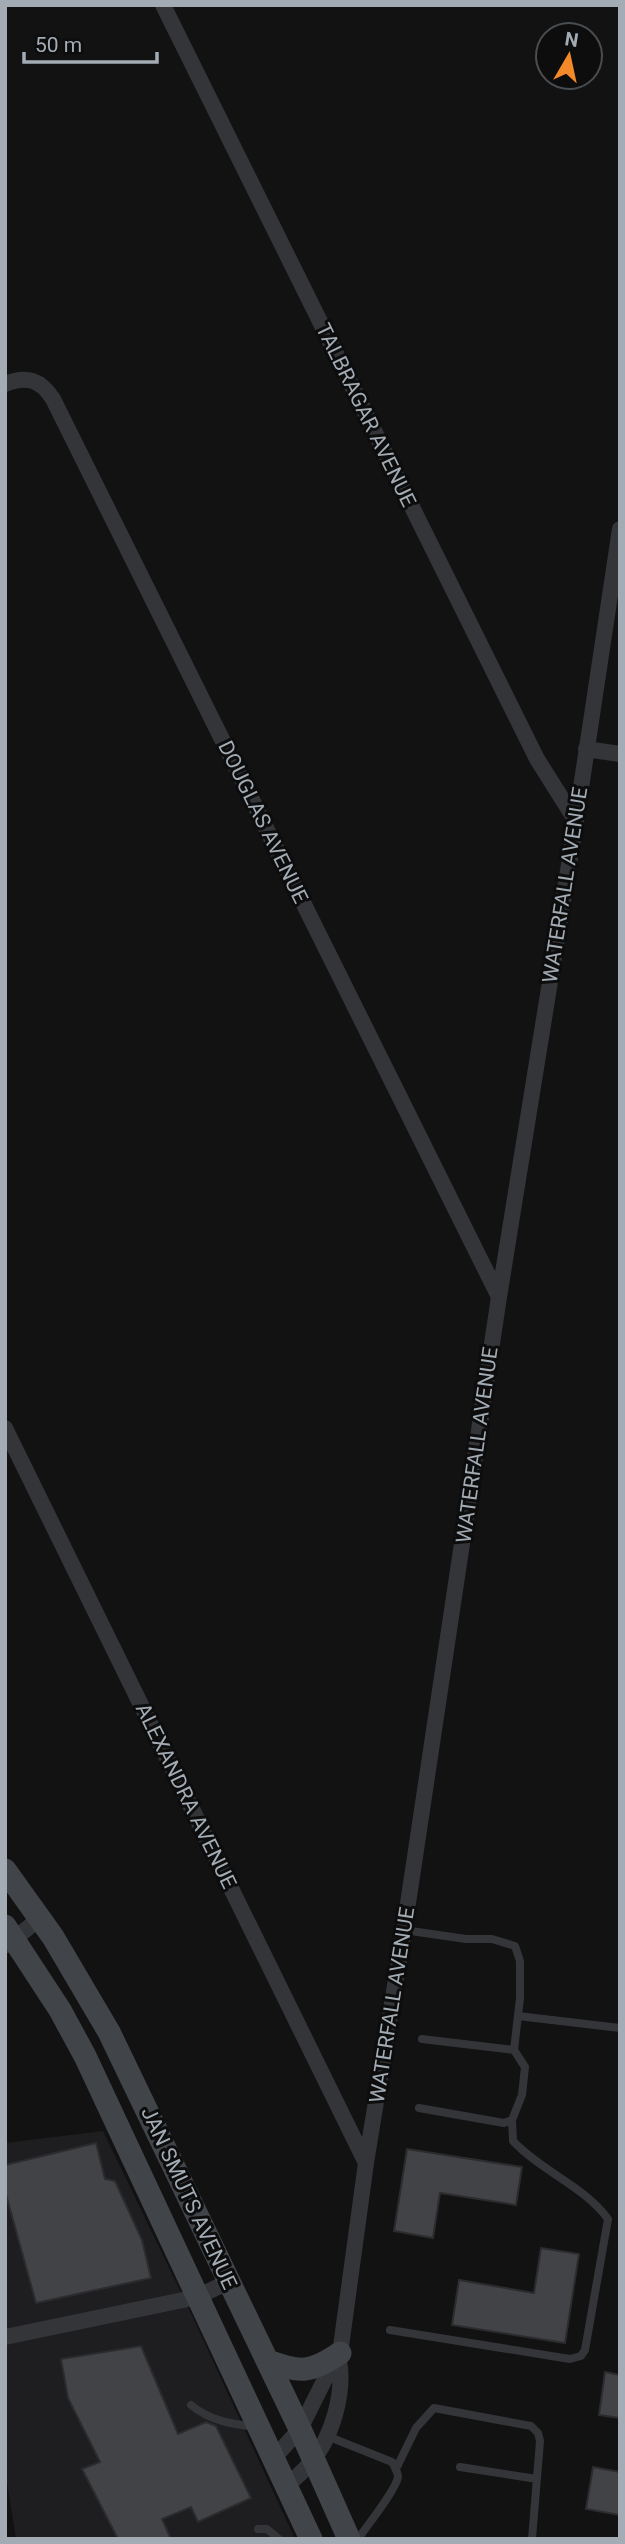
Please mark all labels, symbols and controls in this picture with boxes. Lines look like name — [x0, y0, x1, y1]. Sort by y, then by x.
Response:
scale bar — [24, 21, 158, 65]
north arrow — [534, 21, 604, 91]
text: N — [563, 27, 580, 52]
text: 50 m — [35, 33, 82, 57]
street label: TALBRAGAR AVENUE — [311, 319, 421, 511]
street label: DOUGLAS AVENUE — [213, 737, 313, 907]
street label: WATERFALL AVENUE — [538, 785, 592, 985]
street label: WATERFALL AVENUE — [451, 1345, 503, 1545]
street label: ALEXANDRA AVENUE — [131, 1699, 241, 1893]
street label: WATERFALL AVENUE — [365, 1905, 419, 2105]
street label: JAN SMUTS AVENUE — [136, 2103, 242, 2293]

